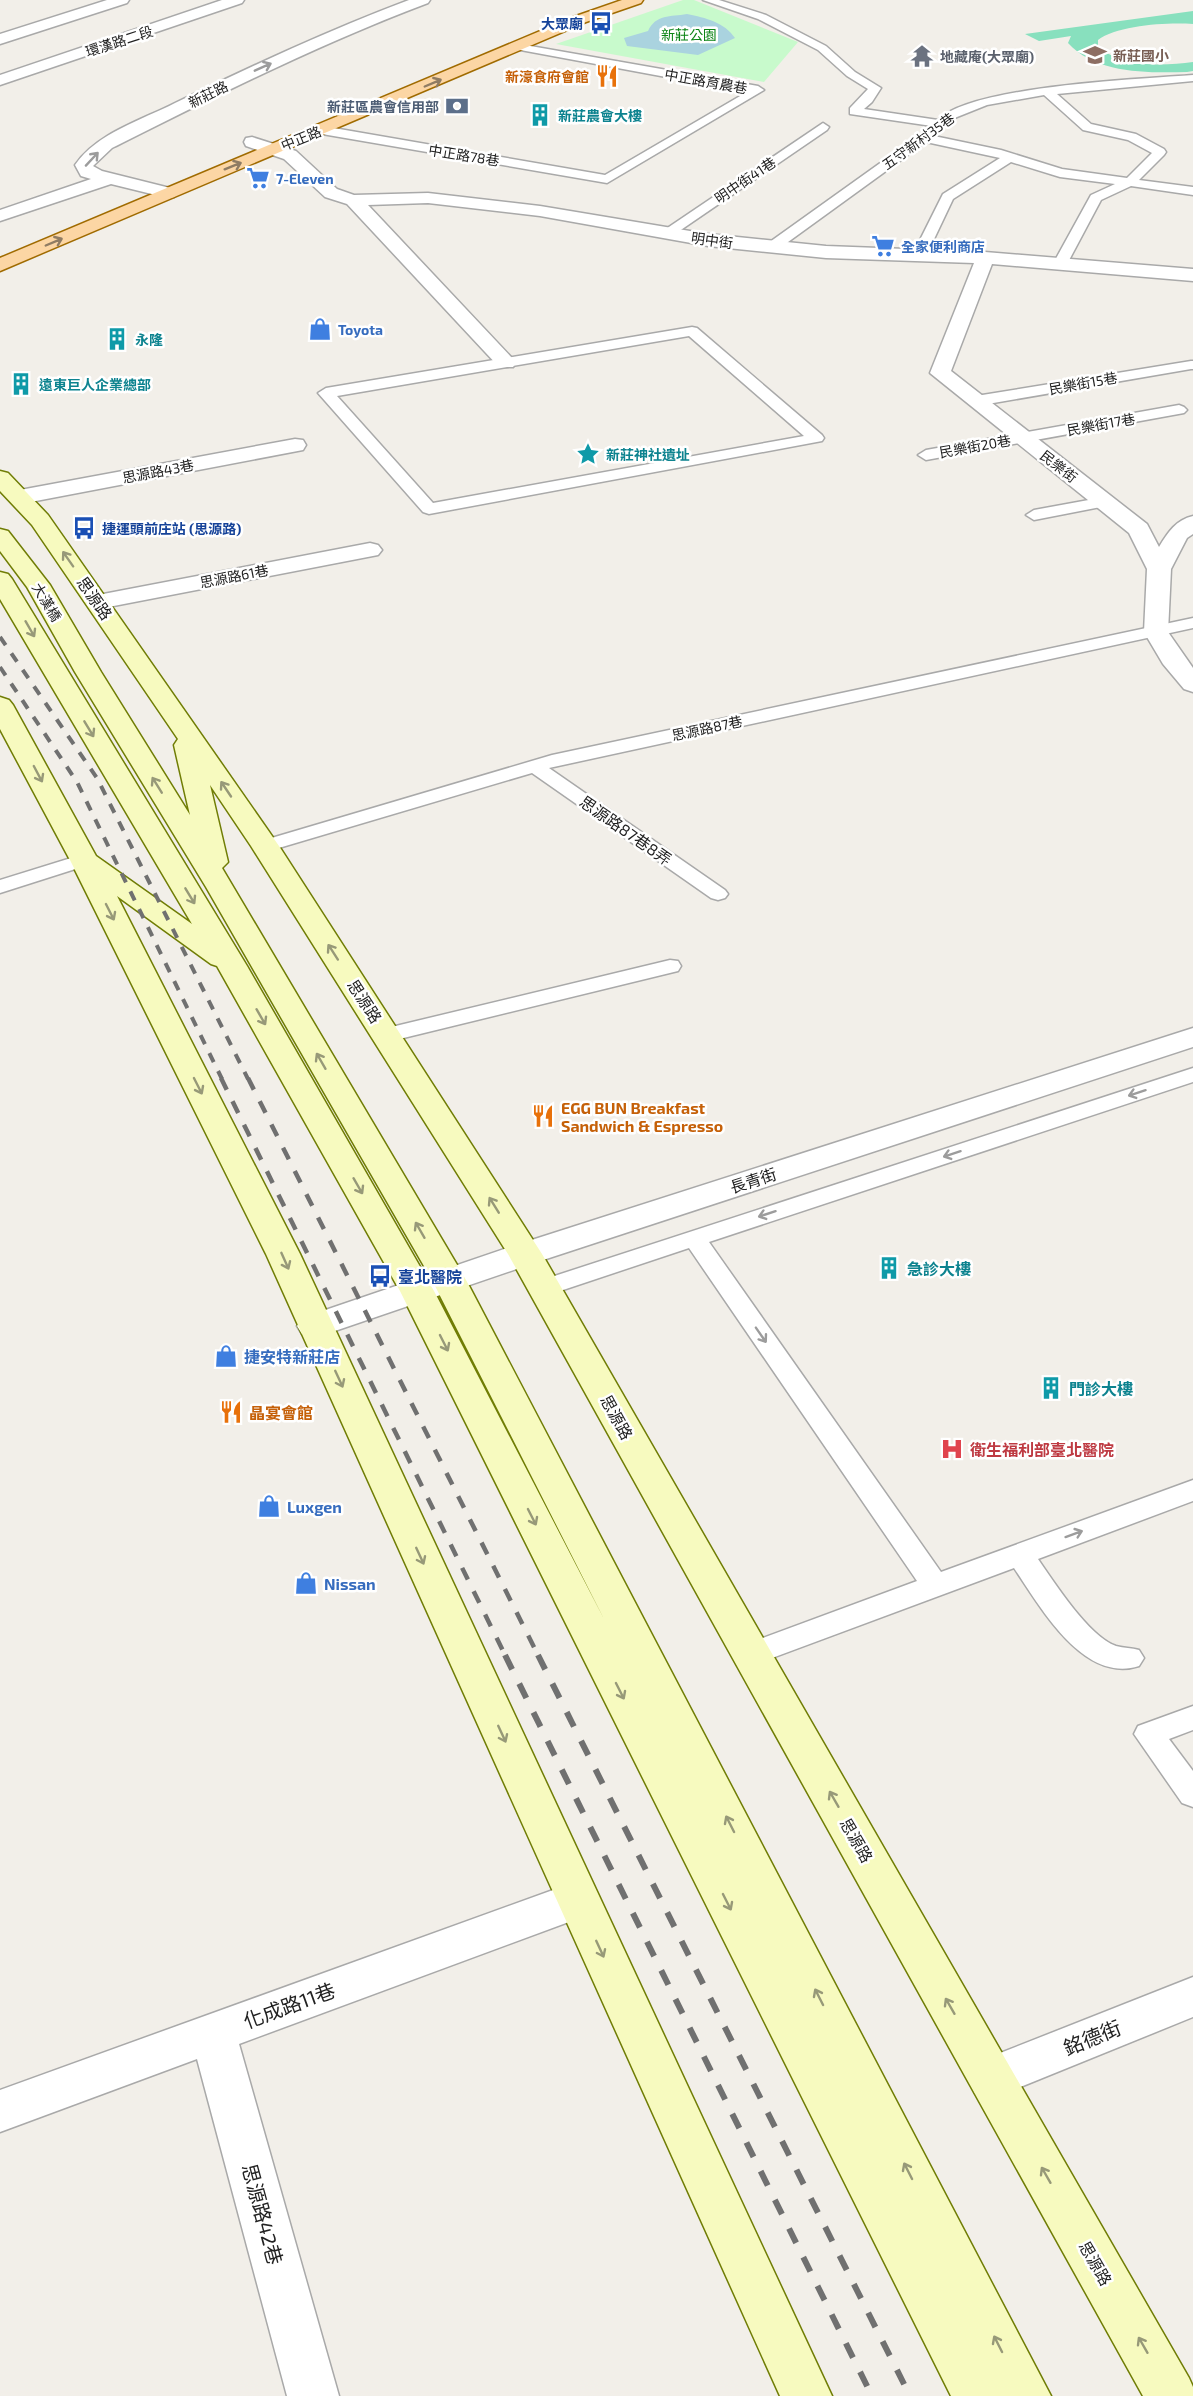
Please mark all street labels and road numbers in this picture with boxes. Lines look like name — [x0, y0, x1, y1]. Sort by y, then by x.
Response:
street label: 環漢路二段 — [83, 22, 155, 60]
street label: 中正路育農巷 — [663, 65, 749, 97]
street label: 新莊路 — [185, 77, 231, 111]
street label: 五守新村35巷 — [879, 109, 957, 173]
street label: 中正路 — [278, 122, 324, 154]
street label: 中正路78巷 — [427, 141, 501, 169]
street label: 明中街41巷 — [711, 153, 779, 207]
street label: 明中街 — [690, 229, 734, 251]
street label: 民樂街15巷 — [1048, 369, 1118, 397]
street label: 民樂街17巷 — [1066, 410, 1136, 438]
street label: 民樂街20巷 — [938, 431, 1012, 461]
street label: 民樂街 — [1037, 446, 1081, 486]
street label: 思源路43巷 — [121, 456, 195, 486]
street label: 思源路61巷 — [198, 561, 270, 591]
street label: 思源路 — [73, 573, 117, 623]
street label: 大漢橋 — [29, 580, 65, 624]
street label: 思源路87巷 — [670, 712, 744, 744]
street label: 思源路87巷8弄 — [576, 791, 676, 869]
street label: 思源路 — [344, 976, 386, 1026]
street label: 長青街 — [727, 1164, 779, 1196]
street label: 思源路 — [597, 1391, 637, 1443]
street label: 思源路 — [837, 1814, 877, 1866]
street label: 化成路11巷 — [240, 1977, 338, 2033]
street label: 銘德街 — [1060, 2015, 1124, 2059]
street label: 思源路42巷 — [238, 2161, 288, 2267]
street label: 思源路 — [1076, 2237, 1116, 2289]

